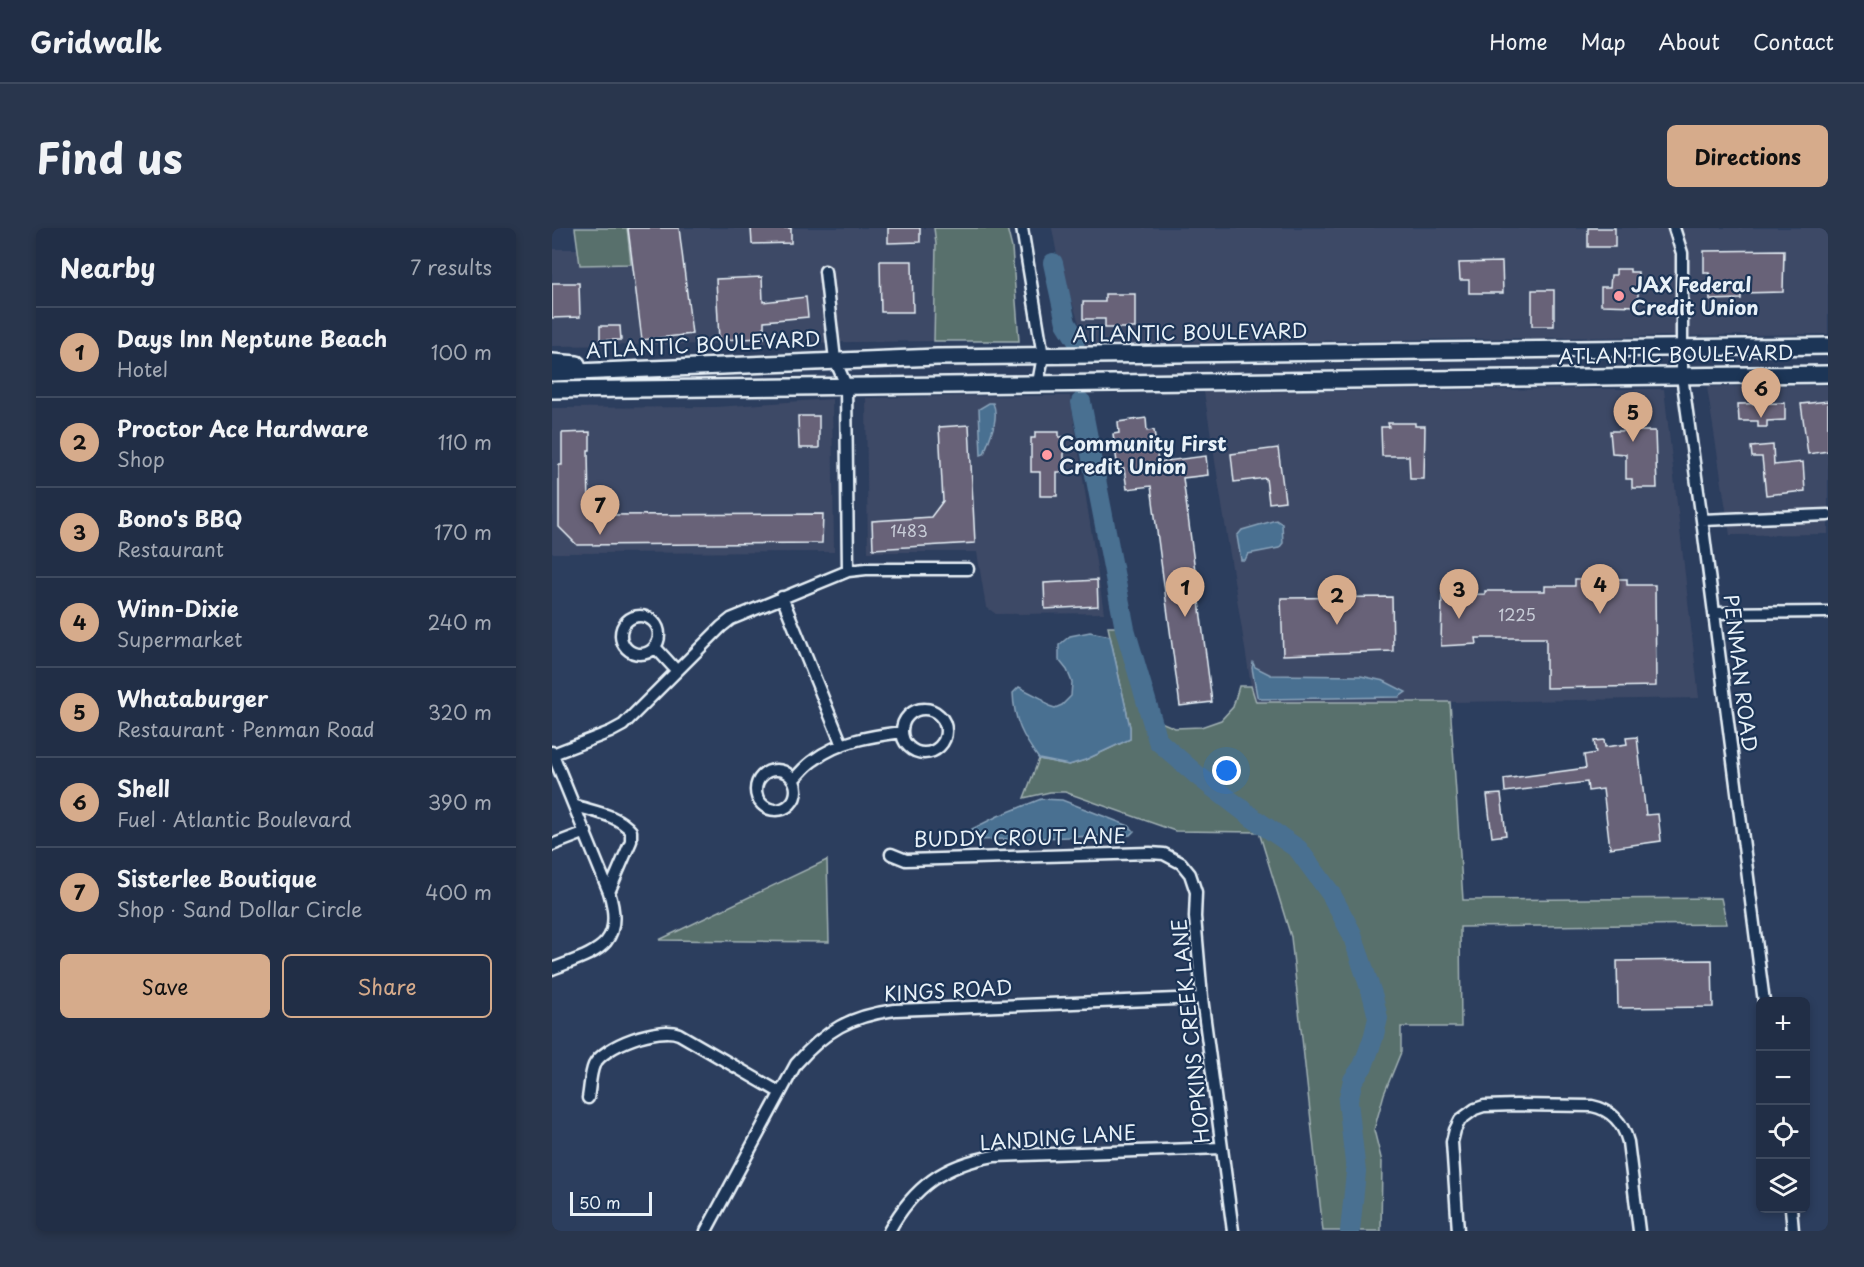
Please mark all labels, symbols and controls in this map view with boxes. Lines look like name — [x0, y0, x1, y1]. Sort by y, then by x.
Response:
text: Gridwalk — [30, 20, 162, 63]
text: Home — [1489, 25, 1548, 57]
text: Map — [1581, 25, 1626, 57]
text: About — [1659, 25, 1720, 57]
text: Contact — [1753, 25, 1834, 57]
text: Find us — [36, 125, 183, 188]
button: Directions — [1667, 125, 1828, 187]
text: Nearby — [60, 248, 155, 287]
text: 7 results — [410, 252, 492, 282]
place label: JAX Federal Credit Union — [1631, 269, 1759, 322]
marker: JAX Federal Credit Union — [1612, 289, 1626, 303]
street label: ATLANTIC BOULEVARD — [1072, 315, 1308, 349]
text: Days Inn Neptune Beach — [117, 321, 387, 354]
street label: ATLANTIC BOULEVARD — [585, 323, 821, 365]
text: 1 — [75, 337, 84, 367]
text: 100 m — [431, 337, 492, 367]
street label: ATLANTIC BOULEVARD — [1558, 337, 1794, 371]
text: Hotel — [117, 354, 168, 384]
pin: 6 — [1742, 368, 1780, 418]
pin: 5 — [1614, 392, 1652, 442]
text: Proctor Ace Hardware — [117, 411, 369, 444]
text: 2 — [72, 427, 87, 457]
text: 110 m — [438, 427, 492, 457]
place label: Community First Credit Union — [1059, 428, 1227, 481]
text: Shop — [117, 444, 165, 474]
marker: Community First Credit Union — [1040, 448, 1054, 462]
pin: 7 — [580, 486, 620, 535]
text: Bono's BBQ — [117, 501, 242, 534]
text: 3 — [73, 517, 86, 547]
text: 170 m — [434, 517, 492, 547]
house number: 1483 — [890, 518, 928, 542]
text: Restaurant — [117, 534, 224, 564]
pin: 4 — [1580, 564, 1620, 614]
pin: 1 — [1166, 568, 1204, 617]
pin: 3 — [1440, 570, 1478, 619]
pin: 2 — [1318, 576, 1356, 625]
text: Winn-Dixie — [117, 591, 239, 624]
street label: PENMAN ROAD — [1716, 592, 1766, 753]
house number: 1225 — [1498, 602, 1536, 626]
text: 4 — [73, 607, 86, 637]
text: 240 m — [427, 607, 492, 637]
text: Supermarket — [117, 624, 243, 654]
text: Whataburger — [117, 681, 268, 714]
text: 5 — [73, 697, 86, 727]
text: 320 m — [428, 697, 492, 727]
text: Restaurant · Penman Road — [117, 714, 375, 744]
your location — [1212, 756, 1241, 785]
text: Shell — [117, 771, 170, 804]
text: 6 — [72, 787, 87, 817]
text: 390 m — [428, 787, 492, 817]
text: Fuel · Atlantic Boulevard — [117, 804, 352, 834]
street label: BUDDY CROUT LANE — [913, 820, 1127, 854]
text: Sisterlee Boutique — [117, 861, 317, 894]
text: 7 — [74, 877, 85, 907]
text: 400 m — [425, 877, 492, 907]
text: Shop · Sand Dollar Circle — [117, 894, 363, 924]
street label: HOPKINS CREEK LANE — [1163, 917, 1217, 1145]
button: Save — [60, 954, 270, 1018]
button: Share — [282, 954, 492, 1018]
street label: KINGS ROAD — [883, 972, 1013, 1008]
map controls — [1756, 997, 1810, 1213]
button: + — [1756, 997, 1810, 1051]
button: − — [1756, 1051, 1810, 1105]
button: locate — [1756, 1105, 1810, 1159]
street label: LANDING LANE — [979, 1117, 1137, 1157]
button: layers — [1756, 1159, 1810, 1213]
scale bar — [570, 1189, 652, 1216]
text: 50 m — [579, 1190, 620, 1214]

